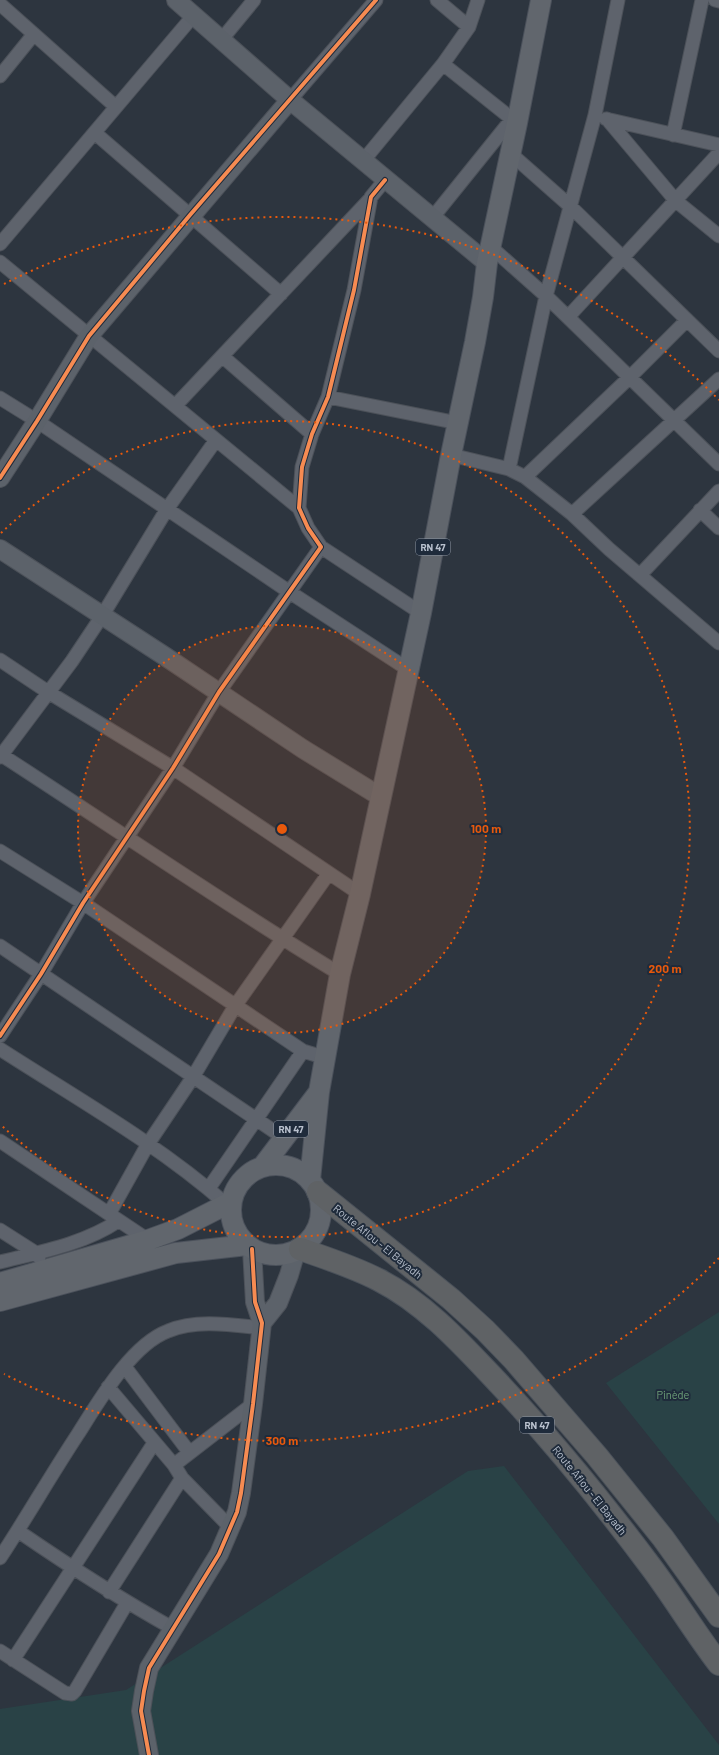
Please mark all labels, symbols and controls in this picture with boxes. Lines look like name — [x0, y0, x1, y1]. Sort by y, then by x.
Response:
road number: RN 47 — [416, 539, 450, 555]
text: 100 m — [471, 821, 501, 835]
centre of rings — [275, 822, 289, 836]
text: 200 m — [649, 961, 681, 975]
road number: RN 47 — [274, 1121, 308, 1137]
street label: Route Aflou - El Bayadh — [331, 1201, 425, 1281]
park label: Pinède — [657, 1388, 690, 1401]
road number: RN 47 — [520, 1417, 554, 1433]
text: 300 m — [266, 1433, 298, 1447]
street label: Route Aflou - El Bayadh — [550, 1443, 630, 1537]

